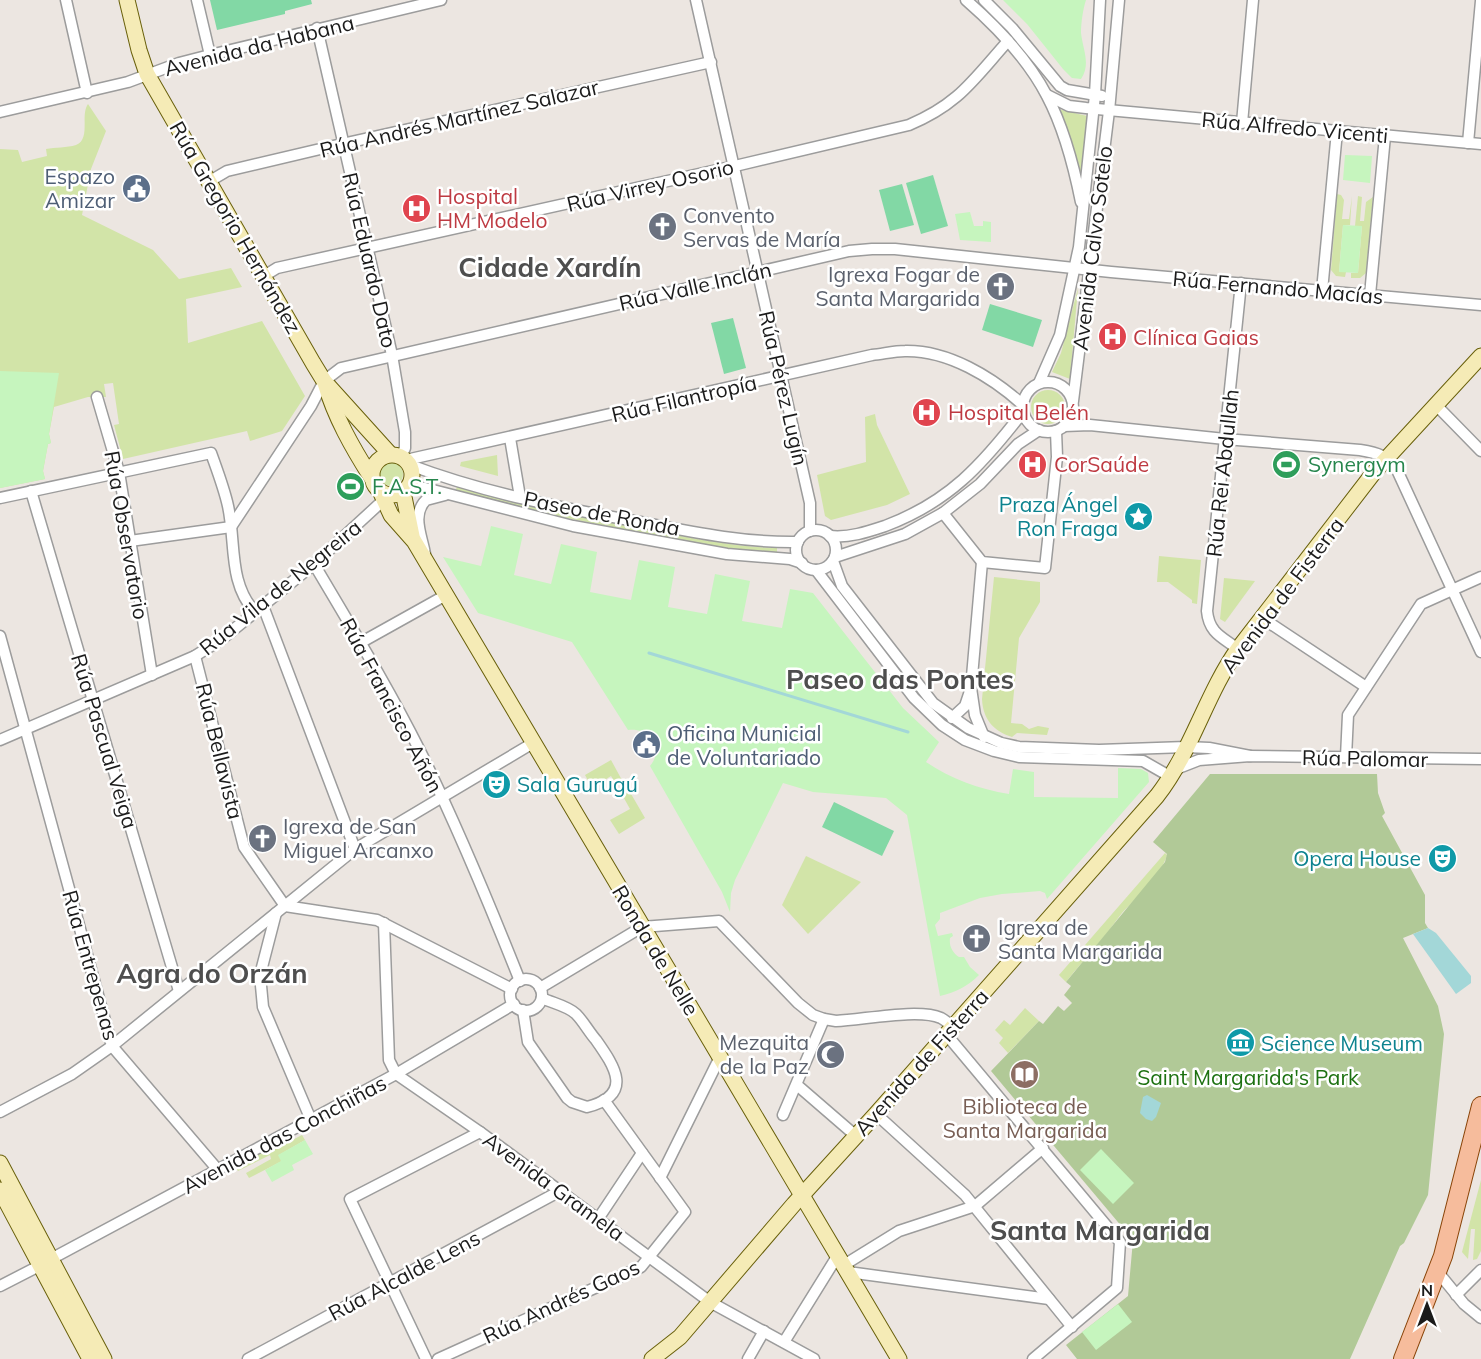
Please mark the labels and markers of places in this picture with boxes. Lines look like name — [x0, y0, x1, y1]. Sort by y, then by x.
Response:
place label: Espazo Amizar — [45, 163, 115, 213]
public building icon: Espazo Amizar — [120, 172, 152, 204]
place label: Hospital HM Modelo — [437, 183, 548, 233]
hospital icon: Hospital HM Modelo — [400, 192, 432, 224]
place label: Convento Servas de María — [683, 202, 841, 252]
church icon: Convento Servas de María — [646, 211, 678, 243]
place label: Igrexa Fogar de Santa Margarida — [815, 261, 980, 311]
church icon: Igrexa Fogar de Santa Margarida — [985, 270, 1017, 302]
hospital icon: Clínica Gaias — [1096, 321, 1128, 353]
place label: Clínica Gaias — [1133, 324, 1259, 350]
hospital icon: Hospital Belén — [911, 396, 943, 428]
place label: Hospital Belén — [948, 399, 1089, 425]
hospital icon: CorSaúde — [1017, 448, 1049, 480]
sports icon: Synergym — [1271, 448, 1303, 480]
place label: CorSaúde — [1054, 451, 1149, 477]
place label: Synergym — [1308, 451, 1406, 477]
sports icon: F.A.S.T. — [335, 470, 367, 502]
place label: F.A.S.T. — [372, 473, 442, 499]
place label: Praza Ángel Ron Fraga — [999, 491, 1118, 541]
place icon: Praza Ángel Ron Fraga — [1123, 500, 1155, 532]
place label: Oficina Municial de Voluntariado — [667, 720, 821, 770]
public building icon: Oficina Municial de Voluntariado — [630, 729, 662, 761]
theatre icon: Sala Gurugú — [480, 768, 512, 800]
place label: Sala Gurugú — [517, 771, 638, 797]
place label: Igrexa de San Miguel Arcanxo — [283, 813, 434, 863]
church icon: Igrexa de San Miguel Arcanxo — [246, 822, 278, 854]
theatre icon: Opera House — [1426, 842, 1458, 874]
place label: Opera House — [1293, 845, 1421, 871]
place label: Igrexa de Santa Margarida — [998, 914, 1163, 964]
church icon: Igrexa de Santa Margarida — [961, 923, 993, 955]
museum icon: Science Museum — [1224, 1027, 1256, 1059]
place label: Mezquita de la Paz — [719, 1029, 809, 1079]
place label: Science Museum — [1261, 1030, 1423, 1056]
mosque icon: Mezquita de la Paz — [814, 1038, 846, 1070]
library icon: Biblioteca de Santa Margarida — [1009, 1059, 1041, 1091]
place label: Biblioteca de Santa Margarida — [943, 1093, 1107, 1143]

